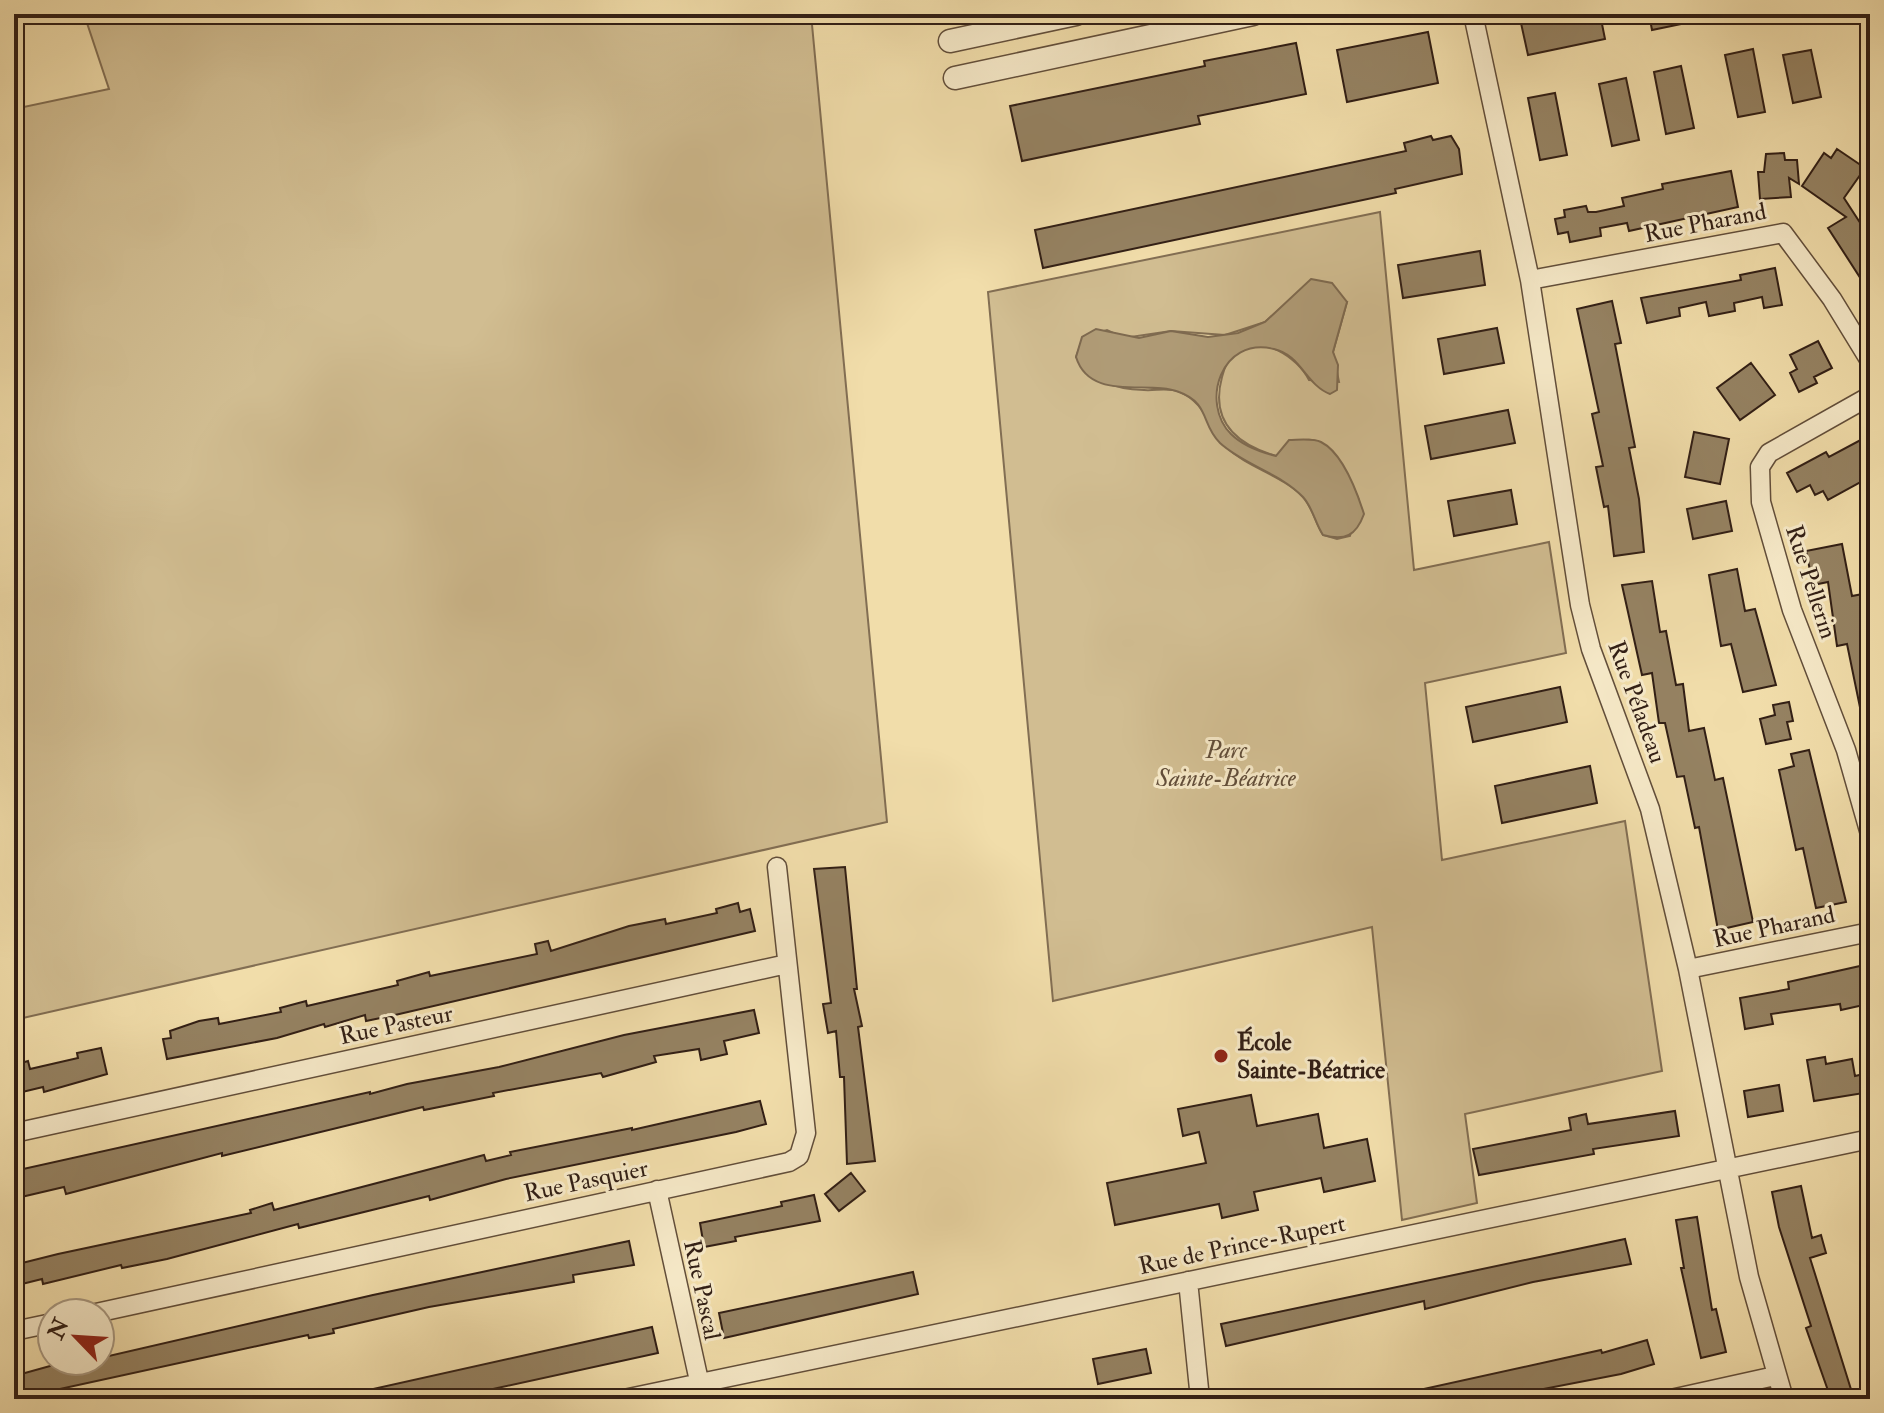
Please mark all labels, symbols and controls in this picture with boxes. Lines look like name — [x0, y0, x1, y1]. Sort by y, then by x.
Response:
street label: Rue Pharand — [1641, 196, 1769, 250]
street label: Rue Pellerin — [1778, 521, 1844, 643]
street label: Rue Péladeau — [1601, 637, 1673, 767]
park label: Parc Sainte-Béatrice — [1155, 735, 1297, 794]
street label: Rue Pharand — [1710, 899, 1838, 955]
street label: Rue Pasteur — [336, 998, 456, 1052]
place label: École Sainte-Béatrice — [1237, 1026, 1385, 1086]
marker: École Sainte-Béatrice — [1212, 1047, 1230, 1065]
street label: Rue Pasquier — [521, 1153, 651, 1209]
street label: Rue de Prince-Rupert — [1136, 1208, 1349, 1282]
street label: Rue Pascal — [676, 1237, 728, 1343]
north arrow — [36, 1297, 116, 1377]
text: N — [42, 1314, 76, 1345]

